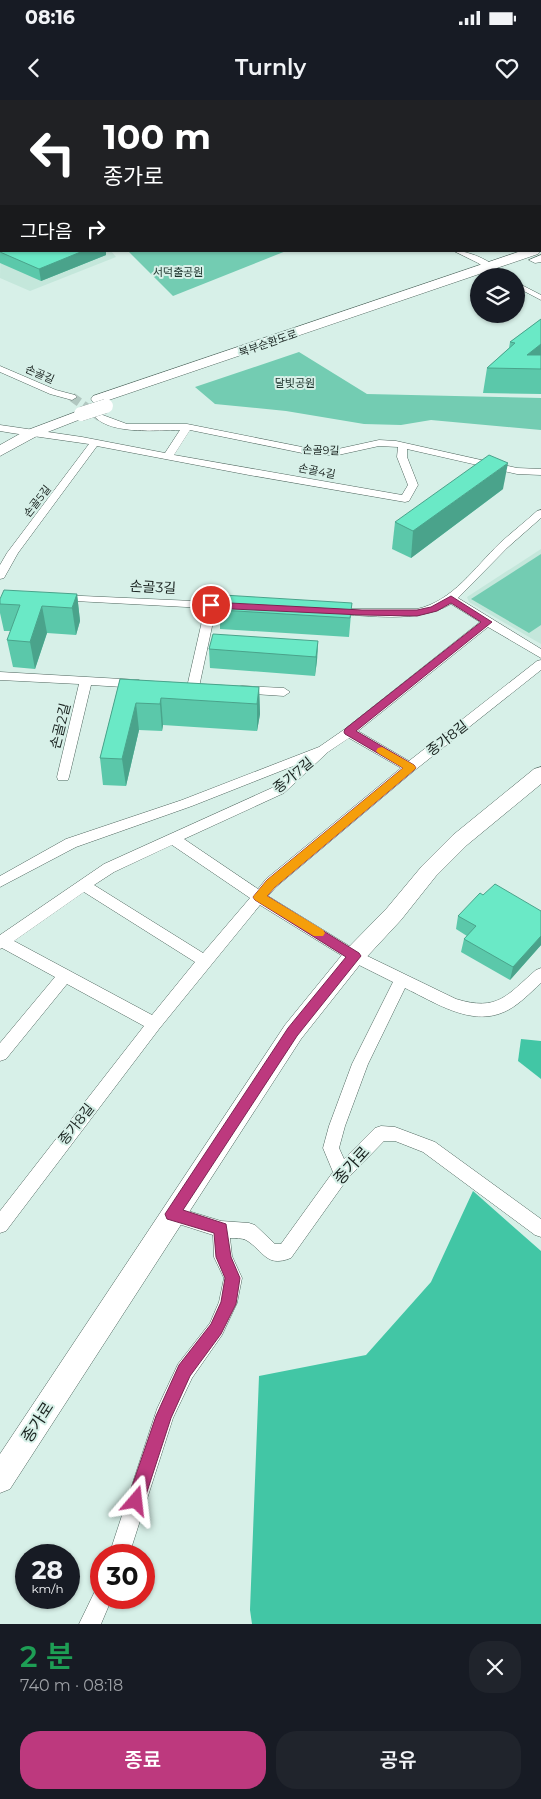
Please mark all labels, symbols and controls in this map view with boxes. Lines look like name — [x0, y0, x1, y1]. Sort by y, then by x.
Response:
text: 08:16 — [25, 6, 75, 29]
icon: back — [20, 54, 48, 82]
text: Turnly — [235, 54, 306, 81]
icon: heart — [493, 54, 521, 82]
text: 100 m — [103, 115, 211, 158]
icon: left — [20, 120, 85, 185]
text: 종가로 — [103, 163, 164, 190]
icon: right — [82, 215, 110, 243]
text: 그다음 — [20, 220, 72, 243]
park label: 서덕출공원 — [153, 265, 203, 279]
map controls — [470, 268, 525, 323]
button: layers — [470, 268, 525, 323]
street label: 북부순환도로 — [237, 326, 299, 360]
street label: 손골길 — [23, 362, 57, 386]
park label: 달빛공원 — [275, 376, 315, 390]
street label: 손골9길 — [302, 442, 340, 458]
street label: 손골4길 — [297, 461, 337, 481]
street label: 손골5길 — [20, 482, 54, 520]
street label: 손골3길 — [129, 577, 177, 597]
pin — [190, 584, 232, 626]
icon: arrive — [197, 591, 225, 619]
street label: 손골2길 — [46, 701, 74, 751]
street label: 종가8길 — [423, 716, 471, 760]
street label: 종가7길 — [269, 753, 317, 797]
street label: 종가8길 — [54, 1100, 98, 1148]
street label: 종가로 — [330, 1142, 373, 1188]
street label: 종가로 — [17, 1398, 58, 1446]
position arrow — [109, 1474, 161, 1526]
speed limit sign: 30 — [90, 1544, 155, 1609]
text: 28 — [32, 1555, 63, 1585]
text: km/h — [31, 1581, 64, 1596]
text: 2 분 — [20, 1638, 73, 1675]
button: close — [469, 1641, 521, 1693]
text: 740 m · 08:18 — [20, 1676, 123, 1695]
button: 종료 — [20, 1731, 266, 1789]
button: 공유 — [276, 1731, 521, 1789]

